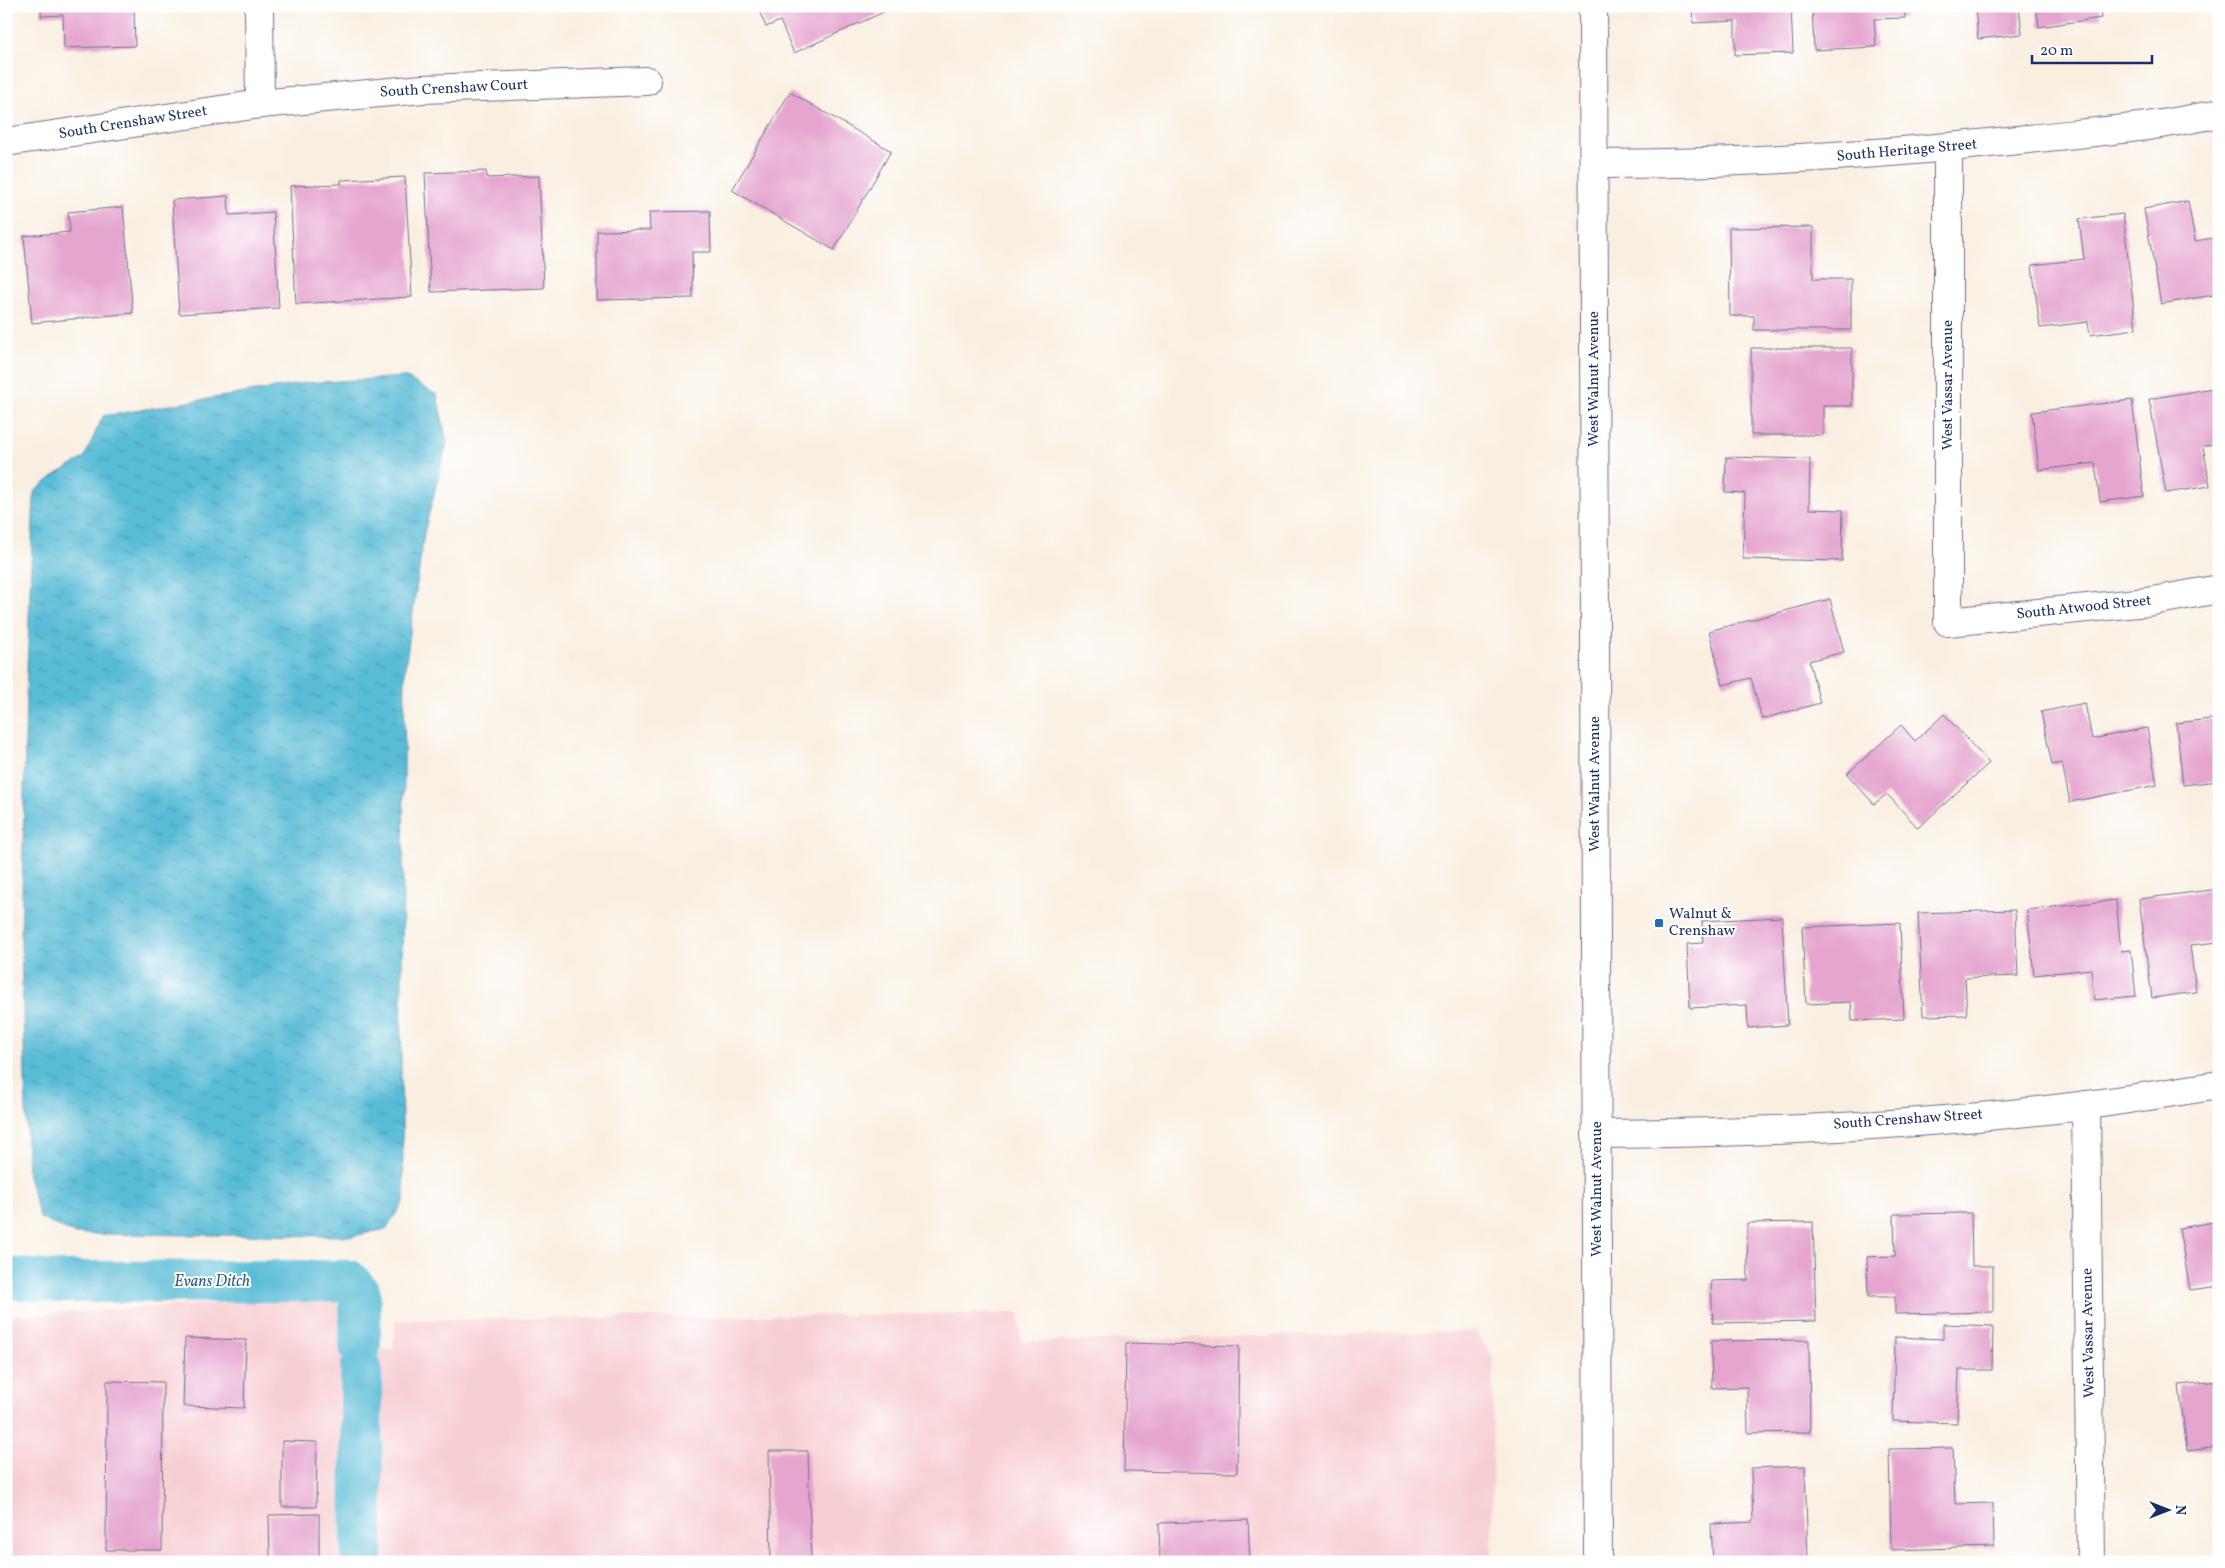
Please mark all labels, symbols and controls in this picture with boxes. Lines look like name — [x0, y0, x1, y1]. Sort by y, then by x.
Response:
scale bar — [2032, 32, 2152, 64]
text: 20 m — [2040, 41, 2073, 62]
street label: South Crenshaw Court — [379, 75, 529, 103]
street label: South Crenshaw Street — [57, 101, 209, 145]
street label: South Heritage Street — [1836, 134, 1978, 168]
street label: West Walnut Avenue — [1584, 311, 1605, 447]
street label: West Vassar Avenue — [1938, 320, 1959, 450]
street label: South Atwood Street — [2015, 590, 2153, 626]
street label: West Walnut Avenue — [1585, 716, 1606, 852]
place label: Walnut & Crenshaw — [1669, 904, 1736, 942]
marker: Walnut & Crenshaw — [1653, 917, 1665, 929]
street label: South Crenshaw Street — [1832, 1104, 1984, 1136]
street label: West Walnut Avenue — [1587, 1121, 1608, 1257]
street label: West Vassar Avenue — [2077, 1268, 2101, 1398]
water label: Evans Ditch — [174, 1271, 250, 1293]
north arrow — [2142, 1486, 2192, 1536]
text: N — [2170, 1505, 2189, 1515]

